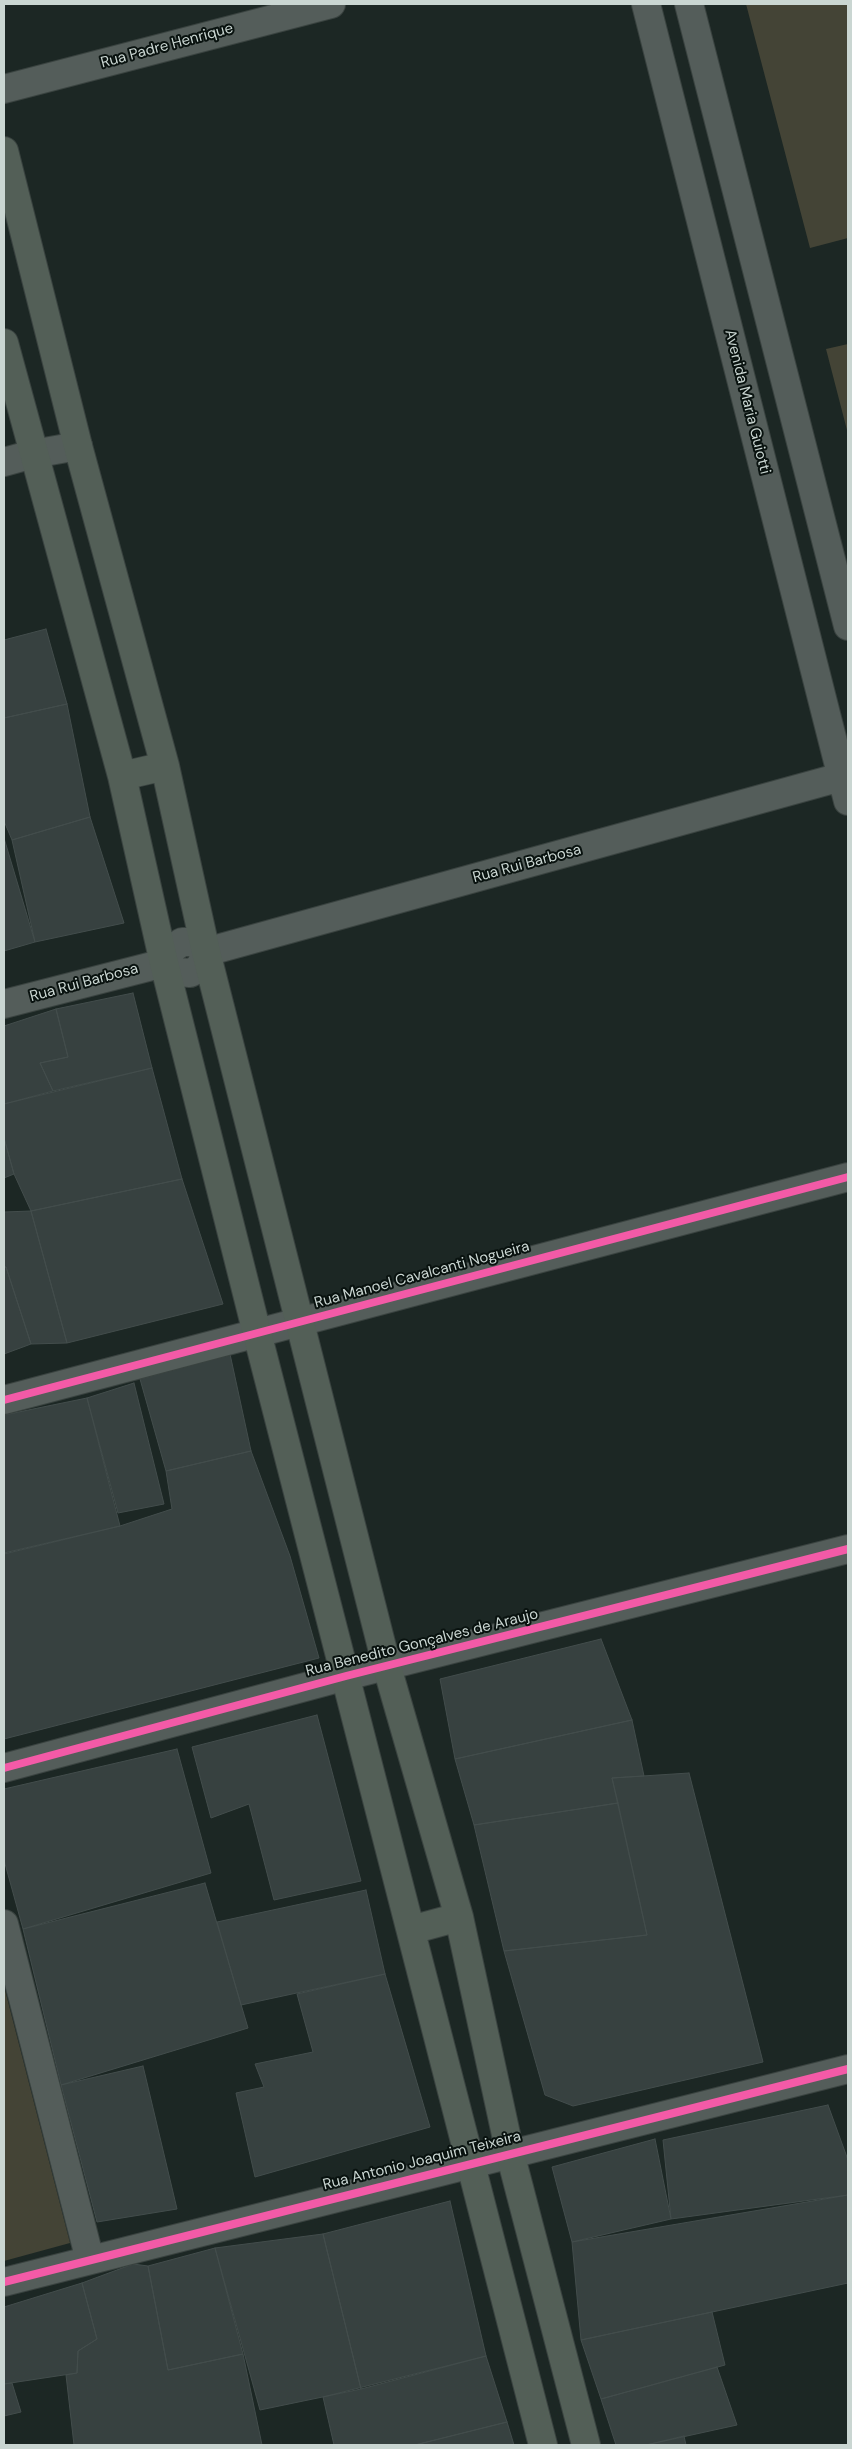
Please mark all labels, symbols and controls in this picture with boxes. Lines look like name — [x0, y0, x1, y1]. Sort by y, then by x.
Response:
street label: Rua Padre Henrique — [99, 20, 235, 72]
street label: Avenida Maria Guiotti — [720, 328, 774, 476]
street label: Rua Rui Barbosa — [471, 841, 583, 887]
street label: Rua Rui Barbosa — [28, 960, 140, 1006]
street label: Rua Manoel Cavalcanti Nogueira — [312, 1238, 532, 1312]
street label: Rua Benedito Gonçalves de Araujo — [304, 1605, 540, 1681]
street label: Rua Antonio Joaquim Teixeira — [321, 2128, 523, 2194]

